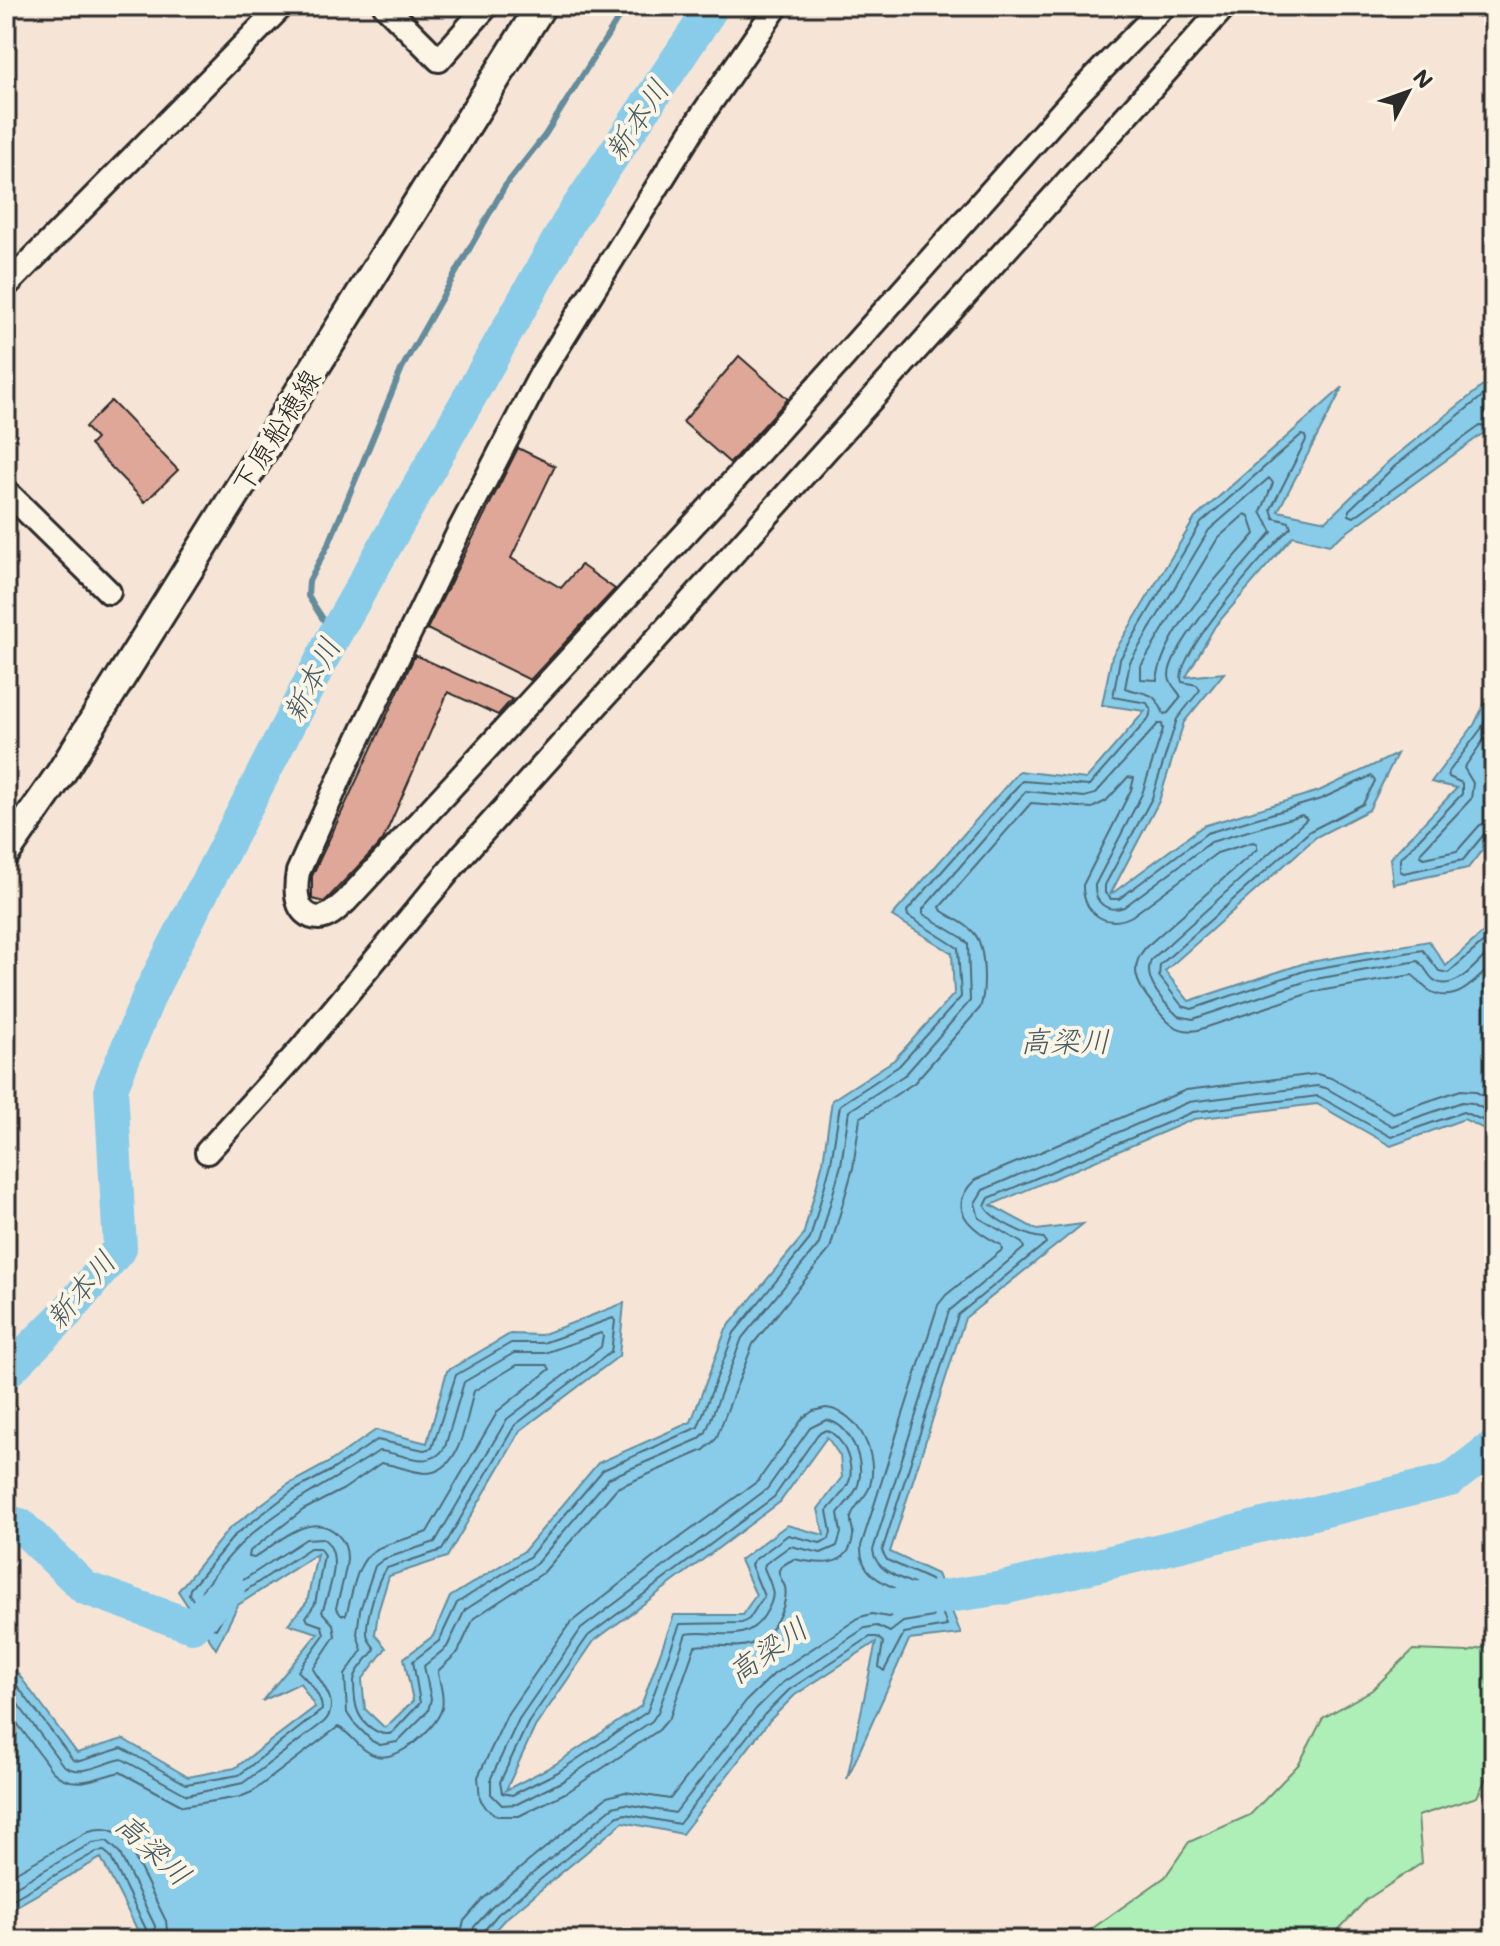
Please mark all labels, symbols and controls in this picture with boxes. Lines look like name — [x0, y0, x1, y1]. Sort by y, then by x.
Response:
north arrow — [1368, 52, 1448, 132]
text: N — [1407, 63, 1440, 94]
water label: 新本川 — [594, 70, 677, 167]
street label: 下原船穂線 — [223, 362, 328, 499]
water label: 新本川 — [272, 630, 348, 728]
water label: 高梁川 — [1020, 1020, 1110, 1060]
water label: 新本川 — [35, 1241, 124, 1336]
water label: 高梁川 — [719, 1607, 815, 1692]
water label: 高梁川 — [108, 1803, 201, 1894]

